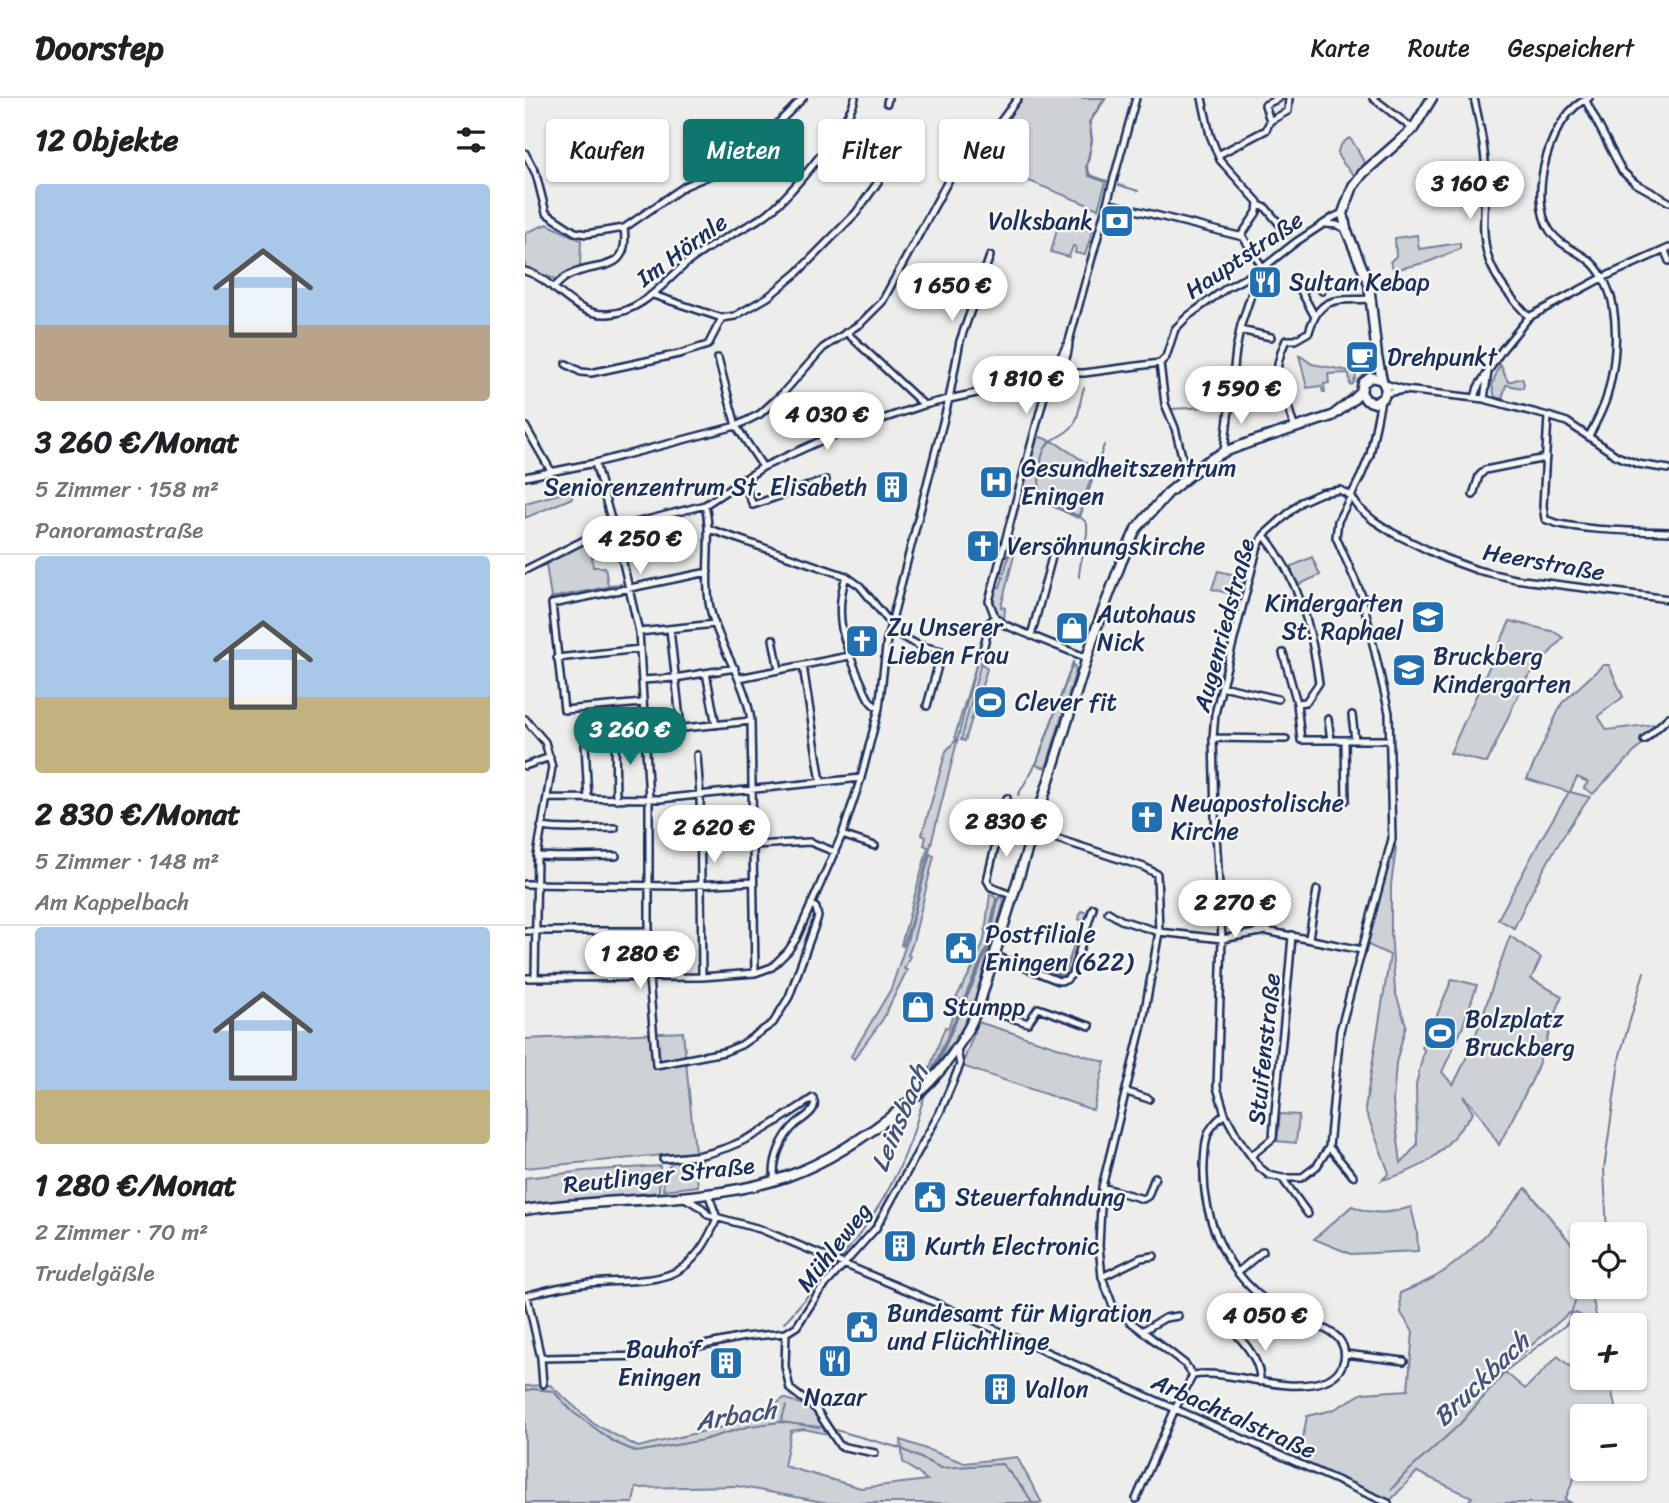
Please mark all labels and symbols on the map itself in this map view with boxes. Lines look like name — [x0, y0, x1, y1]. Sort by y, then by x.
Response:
pin: 3 160 € — [1405, 162, 1535, 221]
place label: Volksbank — [988, 200, 1093, 242]
street label: Hauptstraße — [1176, 200, 1312, 310]
street label: Im Hörnle — [626, 202, 737, 299]
bank icon: Volksbank — [1098, 202, 1136, 240]
place label: Sultan Kebap — [1289, 261, 1430, 303]
restaurant icon: Sultan Kebap — [1246, 263, 1284, 301]
pin: 1 650 € — [887, 264, 1017, 323]
place label: Drehpunkt — [1387, 336, 1498, 378]
cafe icon: Drehpunkt — [1343, 338, 1381, 376]
pin: 1 810 € — [961, 356, 1091, 416]
pin: 1 590 € — [1176, 366, 1306, 426]
pin: 4 030 € — [762, 392, 892, 452]
place label: Gesundheitszentrum Eningen — [1021, 447, 1236, 517]
hospital icon: Gesundheitszentrum Eningen — [977, 463, 1015, 501]
place label: Seniorenzentrum St. Elisabeth — [544, 466, 867, 508]
building icon: Seniorenzentrum St. Elisabeth — [873, 468, 911, 506]
pin: 4 250 € — [575, 517, 705, 576]
place label: Versöhnungskirche — [1007, 525, 1205, 567]
church icon: Versöhnungskirche — [964, 527, 1002, 565]
street label: Heerstraße — [1480, 531, 1608, 593]
street label: Augenriedstraße — [1180, 533, 1267, 717]
place label: Kindergarten St. Raphael — [1265, 582, 1404, 652]
place label: Autohaus Nick — [1096, 593, 1196, 663]
school or university icon: Kindergarten St. Raphael — [1409, 598, 1447, 636]
place label: Zu Unserer Lieben Frau — [887, 606, 1009, 676]
shop icon: Autohaus Nick — [1053, 609, 1091, 647]
church icon: Zu Unserer Lieben Frau — [843, 622, 881, 660]
place label: Bruckberg Kindergarten — [1433, 635, 1571, 705]
school or university icon: Bruckberg Kindergarten — [1390, 651, 1428, 689]
place label: Clever fit — [1015, 681, 1117, 723]
sports icon: Clever fit — [971, 683, 1009, 721]
pin: 3 260 € — [565, 708, 695, 767]
place label: Neuapostolische Kirche — [1171, 782, 1344, 852]
church icon: Neuapostolische Kirche — [1128, 798, 1166, 836]
pin: 2 830 € — [941, 800, 1071, 859]
pin: 2 620 € — [649, 806, 779, 865]
pin: 2 270 € — [1170, 880, 1300, 940]
place label: Postfiliale Eningen (622) — [985, 913, 1134, 983]
public building icon: Postfiliale Eningen (622) — [942, 929, 980, 967]
pin: 1 280 € — [575, 932, 705, 991]
street label: Stuifenstraße — [1235, 971, 1293, 1127]
place label: Stumpp — [943, 986, 1026, 1028]
shop icon: Stumpp — [899, 988, 937, 1026]
place label: Bolzplatz Bruckberg — [1465, 998, 1575, 1068]
sports icon: Bolzplatz Bruckberg — [1421, 1014, 1459, 1052]
water label: Leinsbach — [857, 1055, 942, 1179]
street label: Reutlinger Straße — [561, 1144, 757, 1206]
place label: Steuerfahndung — [955, 1176, 1126, 1218]
public building icon: Steuerfahndung — [911, 1178, 949, 1216]
street label: Mühleweg — [785, 1193, 883, 1301]
place label: Kurth Electronic — [925, 1225, 1099, 1267]
building icon: Kurth Electronic — [881, 1227, 919, 1265]
place label: Bundesamt für Migration und Flüchtlinge — [887, 1292, 1152, 1362]
pin: 4 050 € — [1200, 1294, 1330, 1353]
public building icon: Bundesamt für Migration und Flüchtlinge — [843, 1308, 881, 1346]
water label: Bruckbach — [1421, 1319, 1542, 1438]
place label: Bauhof Eningen — [618, 1328, 704, 1398]
restaurant icon: Nazar — [816, 1342, 854, 1380]
building icon: Bauhof Eningen — [707, 1344, 745, 1382]
street label: Arbachtalstraße — [1144, 1360, 1323, 1471]
place label: Vallon — [1025, 1368, 1089, 1410]
building icon: Vallon — [981, 1370, 1019, 1408]
place label: Nazar — [804, 1376, 868, 1418]
water label: Arbach — [691, 1386, 782, 1444]

